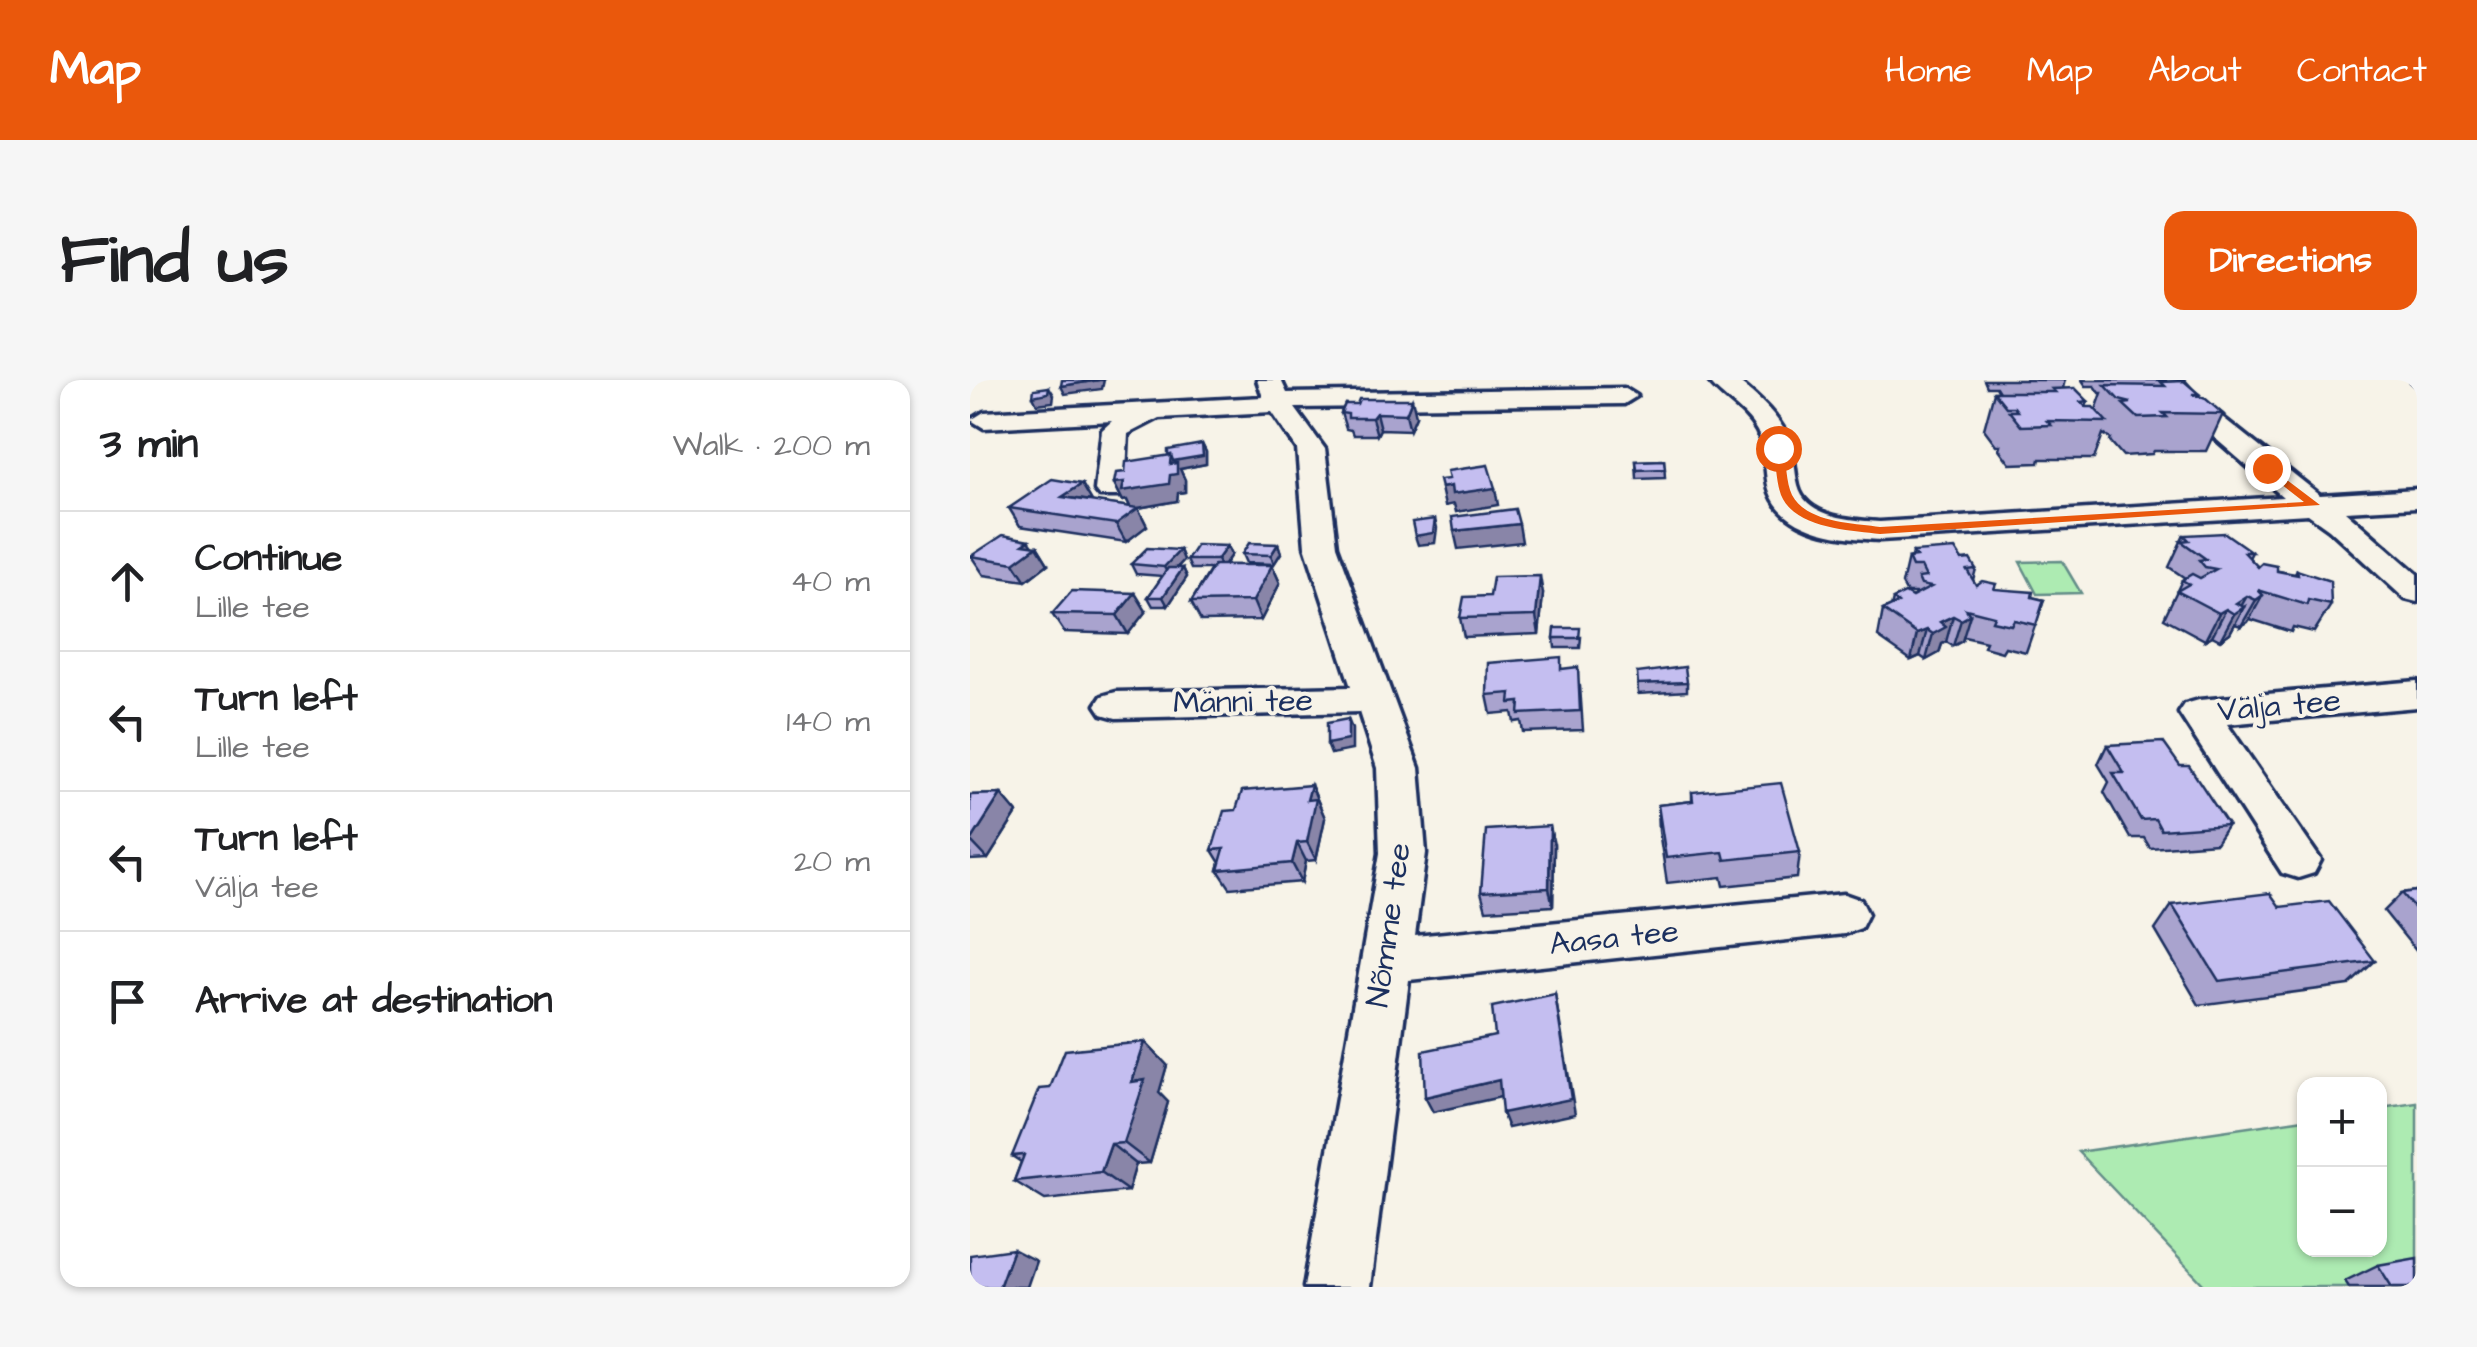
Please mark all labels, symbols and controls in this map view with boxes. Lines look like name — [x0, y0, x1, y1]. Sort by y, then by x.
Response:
text: Map — [50, 37, 141, 103]
text: Home — [1885, 46, 1972, 95]
text: Map — [2027, 46, 2093, 95]
text: About — [2148, 46, 2242, 95]
text: Contact — [2297, 46, 2427, 95]
button: Directions — [2164, 211, 2417, 310]
text: Find us — [60, 212, 289, 309]
text: 3 min — [100, 416, 198, 474]
text: Walk · 200 m — [672, 423, 870, 468]
route start — [1756, 426, 1802, 472]
route end — [2245, 446, 2291, 492]
text: Continue — [195, 533, 342, 585]
icon: ahead — [100, 554, 155, 609]
text: 40 m — [790, 559, 870, 604]
text: Lille tee — [195, 585, 310, 630]
text: Turn left — [195, 673, 358, 725]
street label: Männi tee — [1173, 678, 1313, 726]
street label: Välja tee — [2215, 678, 2343, 734]
icon: left — [100, 694, 155, 749]
text: 140 m — [786, 699, 870, 744]
text: Lille tee — [195, 725, 310, 770]
text: Turn left — [195, 813, 358, 865]
icon: left — [100, 834, 155, 889]
text: 20 m — [794, 839, 870, 884]
street label: Nõmme tee — [1355, 840, 1423, 1010]
text: Välja tee — [195, 865, 319, 910]
street label: Aasa tee — [1547, 909, 1681, 967]
icon: arrive — [100, 974, 155, 1029]
text: Arrive at destination — [195, 975, 552, 1027]
map controls — [2297, 1077, 2387, 1257]
button: + — [2297, 1077, 2387, 1167]
button: − — [2297, 1167, 2387, 1257]

